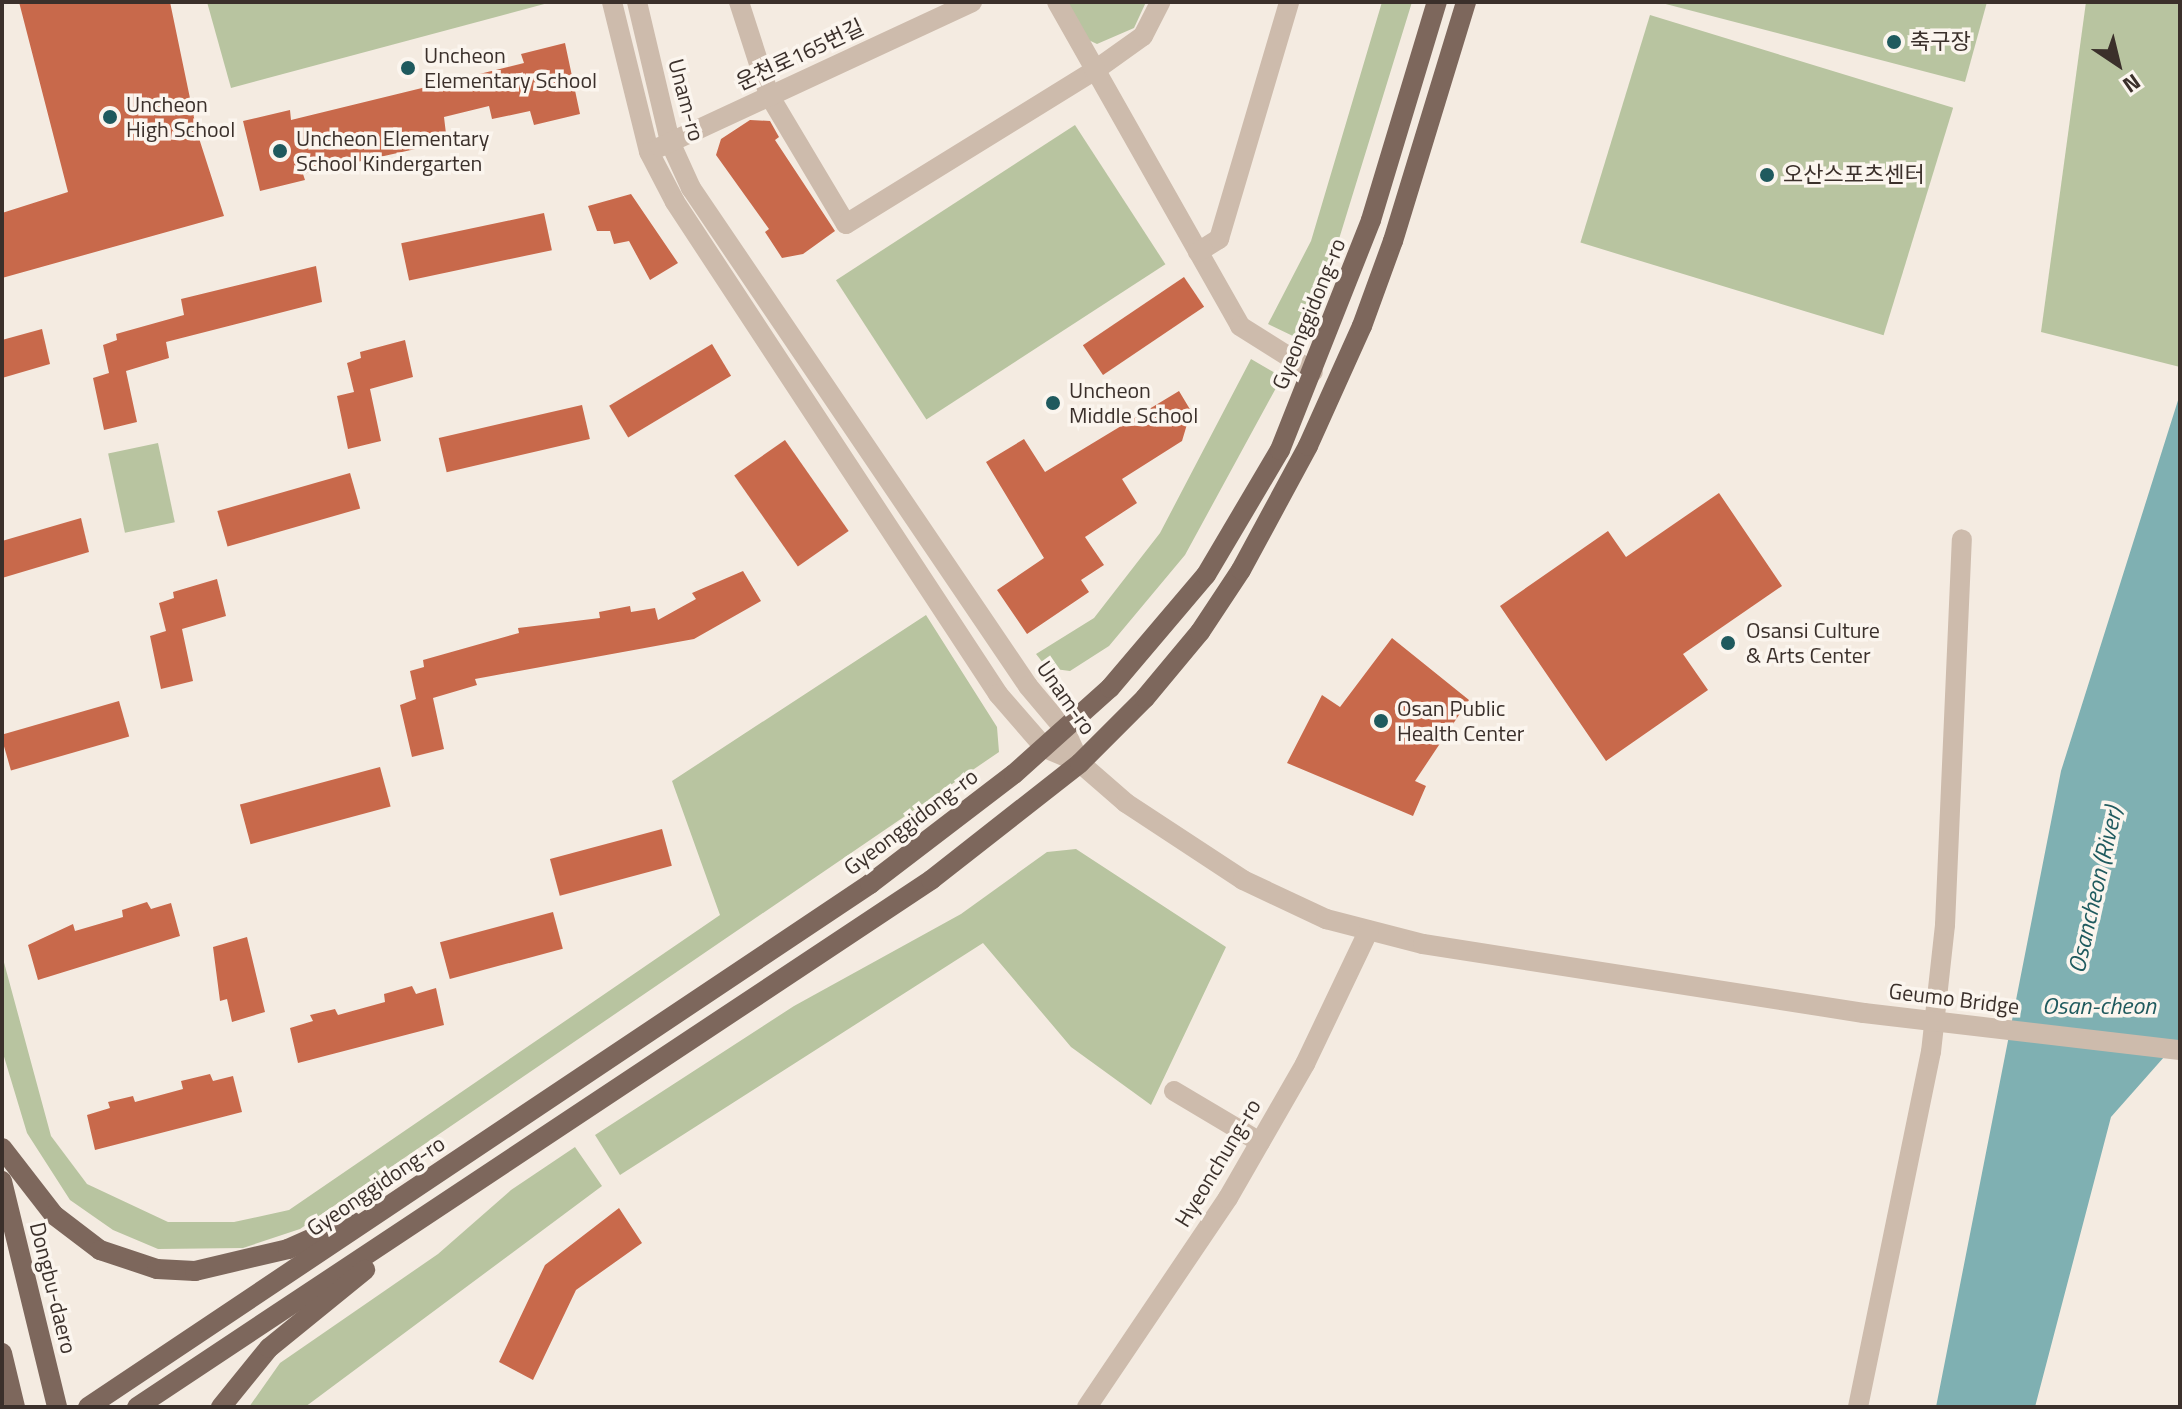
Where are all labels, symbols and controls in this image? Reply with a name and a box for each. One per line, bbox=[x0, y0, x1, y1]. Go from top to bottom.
street label: 운천로165번길 bbox=[732, 14, 868, 96]
north arrow bbox=[2078, 24, 2158, 104]
place label: 축구장 bbox=[1910, 29, 1971, 55]
marker: 축구장 bbox=[1885, 33, 1903, 51]
place label: Uncheon Elementary School bbox=[424, 42, 597, 94]
street label: Unam-ro bbox=[662, 56, 710, 144]
marker: Uncheon Elementary School bbox=[399, 59, 417, 77]
text: N bbox=[2116, 65, 2148, 102]
place label: Uncheon High School bbox=[126, 91, 235, 142]
marker: Uncheon High School bbox=[101, 108, 119, 126]
place label: Uncheon Elementary School Kindergarten bbox=[296, 125, 489, 176]
marker: Uncheon Elementary School Kindergarten bbox=[271, 142, 289, 160]
place label: 오산스포츠센터 bbox=[1783, 162, 1925, 188]
marker: 오산스포츠센터 bbox=[1758, 166, 1776, 184]
street label: Gyeonggidong-ro bbox=[1267, 235, 1351, 393]
place label: Uncheon Middle School bbox=[1069, 377, 1198, 428]
marker: Uncheon Middle School bbox=[1044, 394, 1062, 412]
place label: Osansi Culture & Arts Center bbox=[1746, 617, 1880, 668]
marker: Osansi Culture & Arts Center bbox=[1717, 632, 1739, 654]
street label: Unam-ro bbox=[1031, 656, 1101, 740]
place label: Osan Public Health Center bbox=[1397, 695, 1524, 746]
marker: Osan Public Health Center bbox=[1372, 712, 1390, 730]
street label: Gyeonggidong-ro bbox=[839, 763, 983, 881]
water label: Osancheon (River) bbox=[2062, 804, 2128, 976]
street label: Geumo Bridge bbox=[1887, 978, 2021, 1020]
water label: Osan-cheon bbox=[2042, 992, 2156, 1020]
street label: Hyeonchung-ro bbox=[1169, 1094, 1267, 1232]
street label: Gyeonggidong-ro bbox=[302, 1130, 450, 1242]
street label: Dongbu-daero bbox=[24, 1220, 82, 1356]

